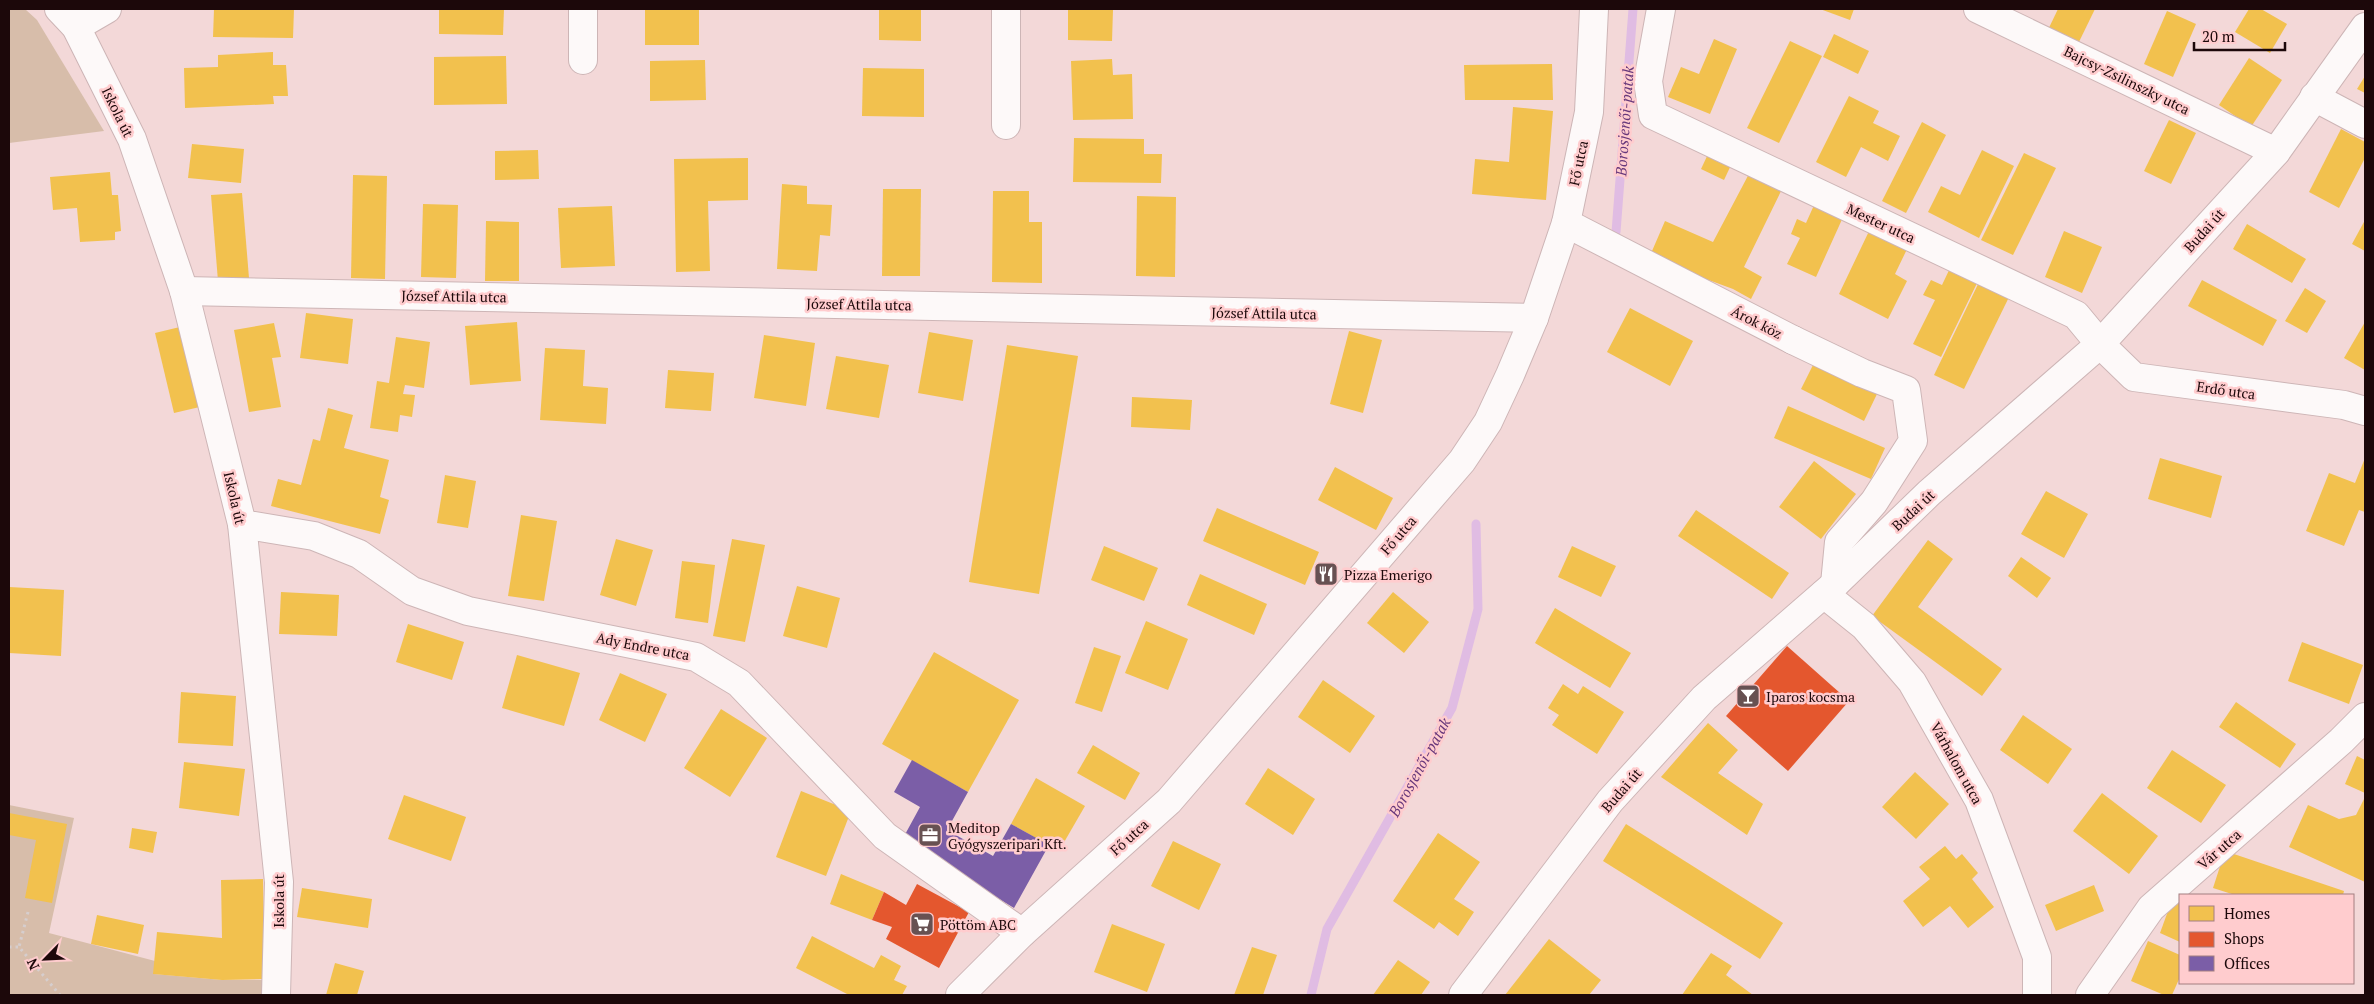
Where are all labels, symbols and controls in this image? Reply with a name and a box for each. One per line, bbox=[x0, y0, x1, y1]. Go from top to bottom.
scale bar bbox=[2194, 20, 2285, 52]
text: 20 m bbox=[2202, 26, 2235, 46]
street label: Bajcsy-Zsilinszky utca bbox=[2061, 41, 2193, 119]
water label: Borosjenői-patak bbox=[1610, 65, 1638, 178]
street label: Iskola út bbox=[98, 84, 139, 141]
street label: Fő utca bbox=[1564, 139, 1592, 187]
street label: Mester utca bbox=[1844, 199, 1918, 247]
street label: Budai út bbox=[2179, 204, 2229, 256]
street label: József Attila utca bbox=[401, 286, 507, 306]
street label: József Attila utca bbox=[806, 294, 912, 314]
street label: Árok köz bbox=[1728, 301, 1786, 343]
street label: József Attila utca bbox=[1211, 303, 1317, 323]
street label: Erdő utca bbox=[2195, 376, 2257, 404]
street label: Iskola út bbox=[220, 470, 250, 527]
street label: Budai út bbox=[1887, 485, 1939, 535]
street label: Fő utca bbox=[1376, 512, 1420, 558]
restaurant icon: Pizza Emerigo bbox=[1313, 561, 1339, 587]
place label: Pizza Emerigo bbox=[1344, 565, 1433, 584]
street label: Ady Endre utca bbox=[595, 628, 691, 664]
bar icon: Iparos kocsma bbox=[1735, 683, 1761, 709]
place label: Iparos kocsma bbox=[1766, 687, 1855, 706]
water label: Borosjenői-patak bbox=[1383, 713, 1455, 821]
street label: Várhalom utca bbox=[1927, 719, 1987, 807]
street label: Budai út bbox=[1597, 763, 1646, 816]
street label: Fő utca bbox=[1106, 815, 1152, 859]
place label: Meditop Gyógyszeripari Kft. bbox=[948, 818, 1067, 853]
office icon: Meditop Gyógyszeripari Kft. bbox=[917, 822, 943, 848]
street label: Vár utca bbox=[2193, 825, 2245, 873]
street label: Iskola út bbox=[269, 873, 288, 928]
legend bbox=[2179, 894, 2354, 984]
text: Homes bbox=[2224, 903, 2270, 923]
supermarket icon: Pöttöm ABC bbox=[909, 911, 935, 937]
place label: Pöttöm ABC bbox=[940, 915, 1016, 934]
text: Shops bbox=[2224, 928, 2264, 948]
north arrow bbox=[20, 934, 70, 984]
text: Offices bbox=[2224, 953, 2270, 973]
text: N bbox=[22, 955, 44, 973]

